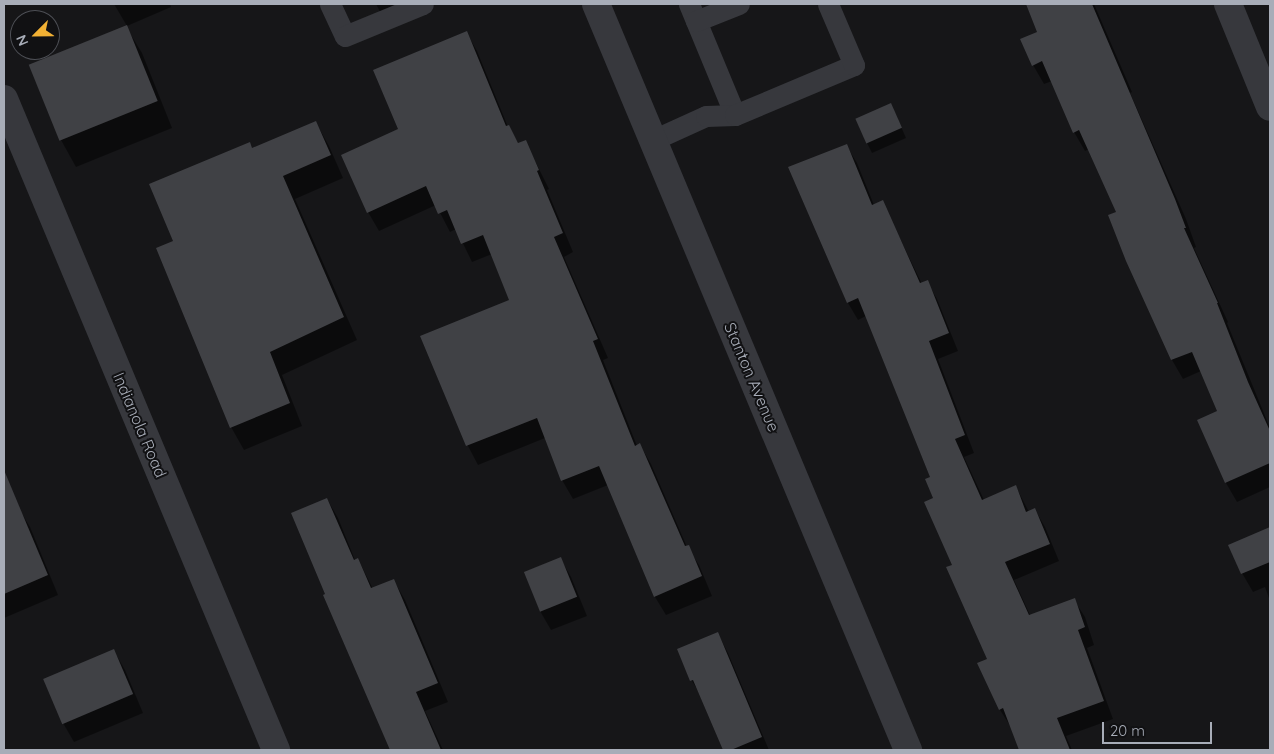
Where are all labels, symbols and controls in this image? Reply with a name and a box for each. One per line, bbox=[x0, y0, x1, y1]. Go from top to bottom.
north arrow bbox=[10, 10, 60, 60]
text: N bbox=[12, 32, 32, 49]
street label: Stanton Avenue bbox=[720, 320, 784, 434]
street label: Indianola Road bbox=[109, 370, 171, 480]
scale bar bbox=[1104, 712, 1214, 744]
text: 20 m bbox=[1110, 721, 1145, 740]

